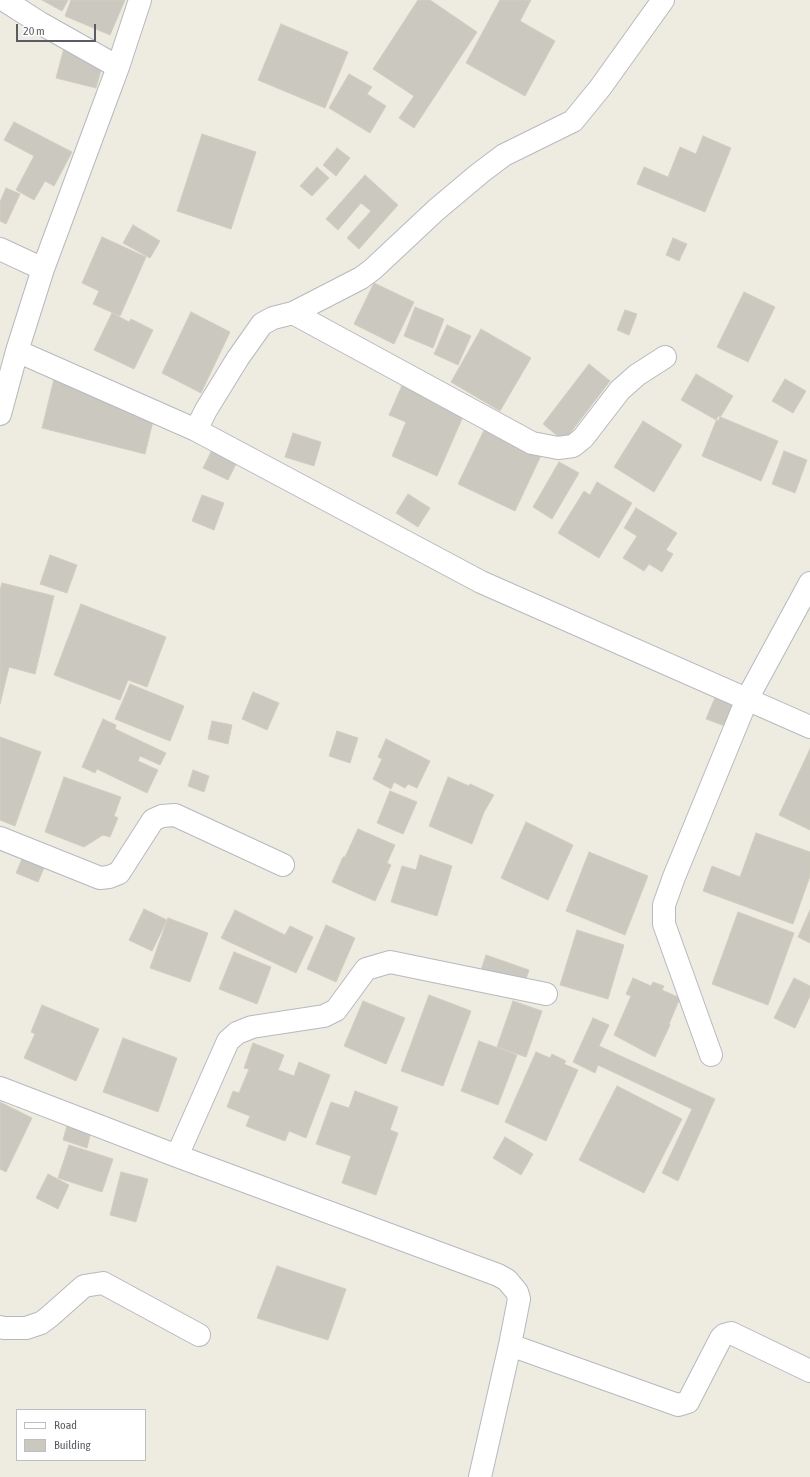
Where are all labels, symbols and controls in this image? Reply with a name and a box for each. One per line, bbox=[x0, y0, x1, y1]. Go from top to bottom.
scale bar bbox=[18, 16, 98, 42]
text: 20 m bbox=[23, 24, 45, 38]
legend bbox=[16, 1409, 146, 1461]
text: Road bbox=[54, 1418, 77, 1432]
text: Building bbox=[54, 1438, 91, 1452]

